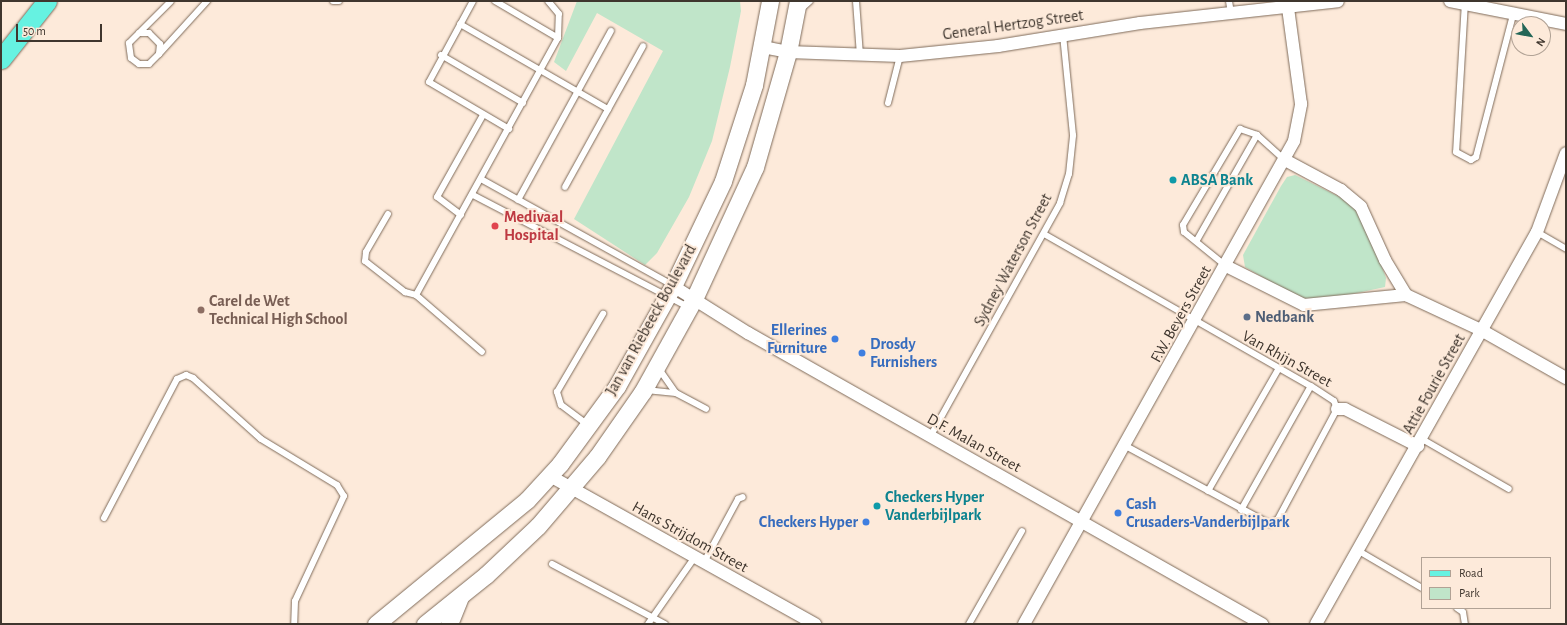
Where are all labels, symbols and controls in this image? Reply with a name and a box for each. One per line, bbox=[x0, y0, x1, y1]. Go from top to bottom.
street label: General Hertzog Street bbox=[941, 6, 1085, 44]
scale bar bbox=[18, 16, 104, 42]
north arrow bbox=[1511, 16, 1551, 56]
text: 50 m bbox=[23, 25, 46, 37]
text: N bbox=[1534, 36, 1547, 48]
place label: ABSA Bank bbox=[1181, 170, 1253, 190]
marker: ABSA Bank bbox=[1168, 175, 1178, 185]
street label: Sydney Waterson Street bbox=[970, 190, 1056, 330]
place label: Medivaal Hospital bbox=[504, 207, 563, 245]
marker: Medivaal Hospital bbox=[489, 220, 501, 232]
street label: Jan van Riebeeck Boulevard bbox=[601, 241, 701, 399]
street label: F.W. Beyers Street bbox=[1146, 262, 1216, 366]
place label: Carel de Wet Technical High School bbox=[209, 291, 348, 329]
marker: Carel de Wet Technical High School bbox=[196, 305, 206, 315]
place label: Nedbank bbox=[1255, 307, 1314, 327]
marker: Nedbank bbox=[1242, 312, 1252, 322]
place label: Ellerines Furniture bbox=[767, 320, 827, 358]
street label: Van Rhijn Street bbox=[1239, 326, 1335, 392]
street label: Attie Fourie Street bbox=[1398, 330, 1470, 438]
marker: Ellerines Furniture bbox=[830, 334, 840, 344]
place label: Drosdy Furnishers bbox=[870, 334, 937, 372]
marker: Drosdy Furnishers bbox=[857, 348, 867, 358]
street label: D.F. Malan Street bbox=[924, 409, 1024, 477]
place label: Checkers Hyper Vanderbijlpark bbox=[885, 487, 984, 525]
place label: Cash Crusaders-Vanderbijlpark bbox=[1126, 494, 1290, 532]
street label: Hans Strijdom Street bbox=[629, 497, 751, 577]
marker: Checkers Hyper Vanderbijlpark bbox=[872, 501, 882, 511]
marker: Cash Crusaders-Vanderbijlpark bbox=[1113, 508, 1123, 518]
place label: Checkers Hyper bbox=[759, 512, 858, 532]
marker: Checkers Hyper bbox=[861, 517, 871, 527]
legend bbox=[1421, 557, 1551, 609]
text: Road bbox=[1459, 567, 1483, 579]
text: Park bbox=[1459, 587, 1480, 599]

